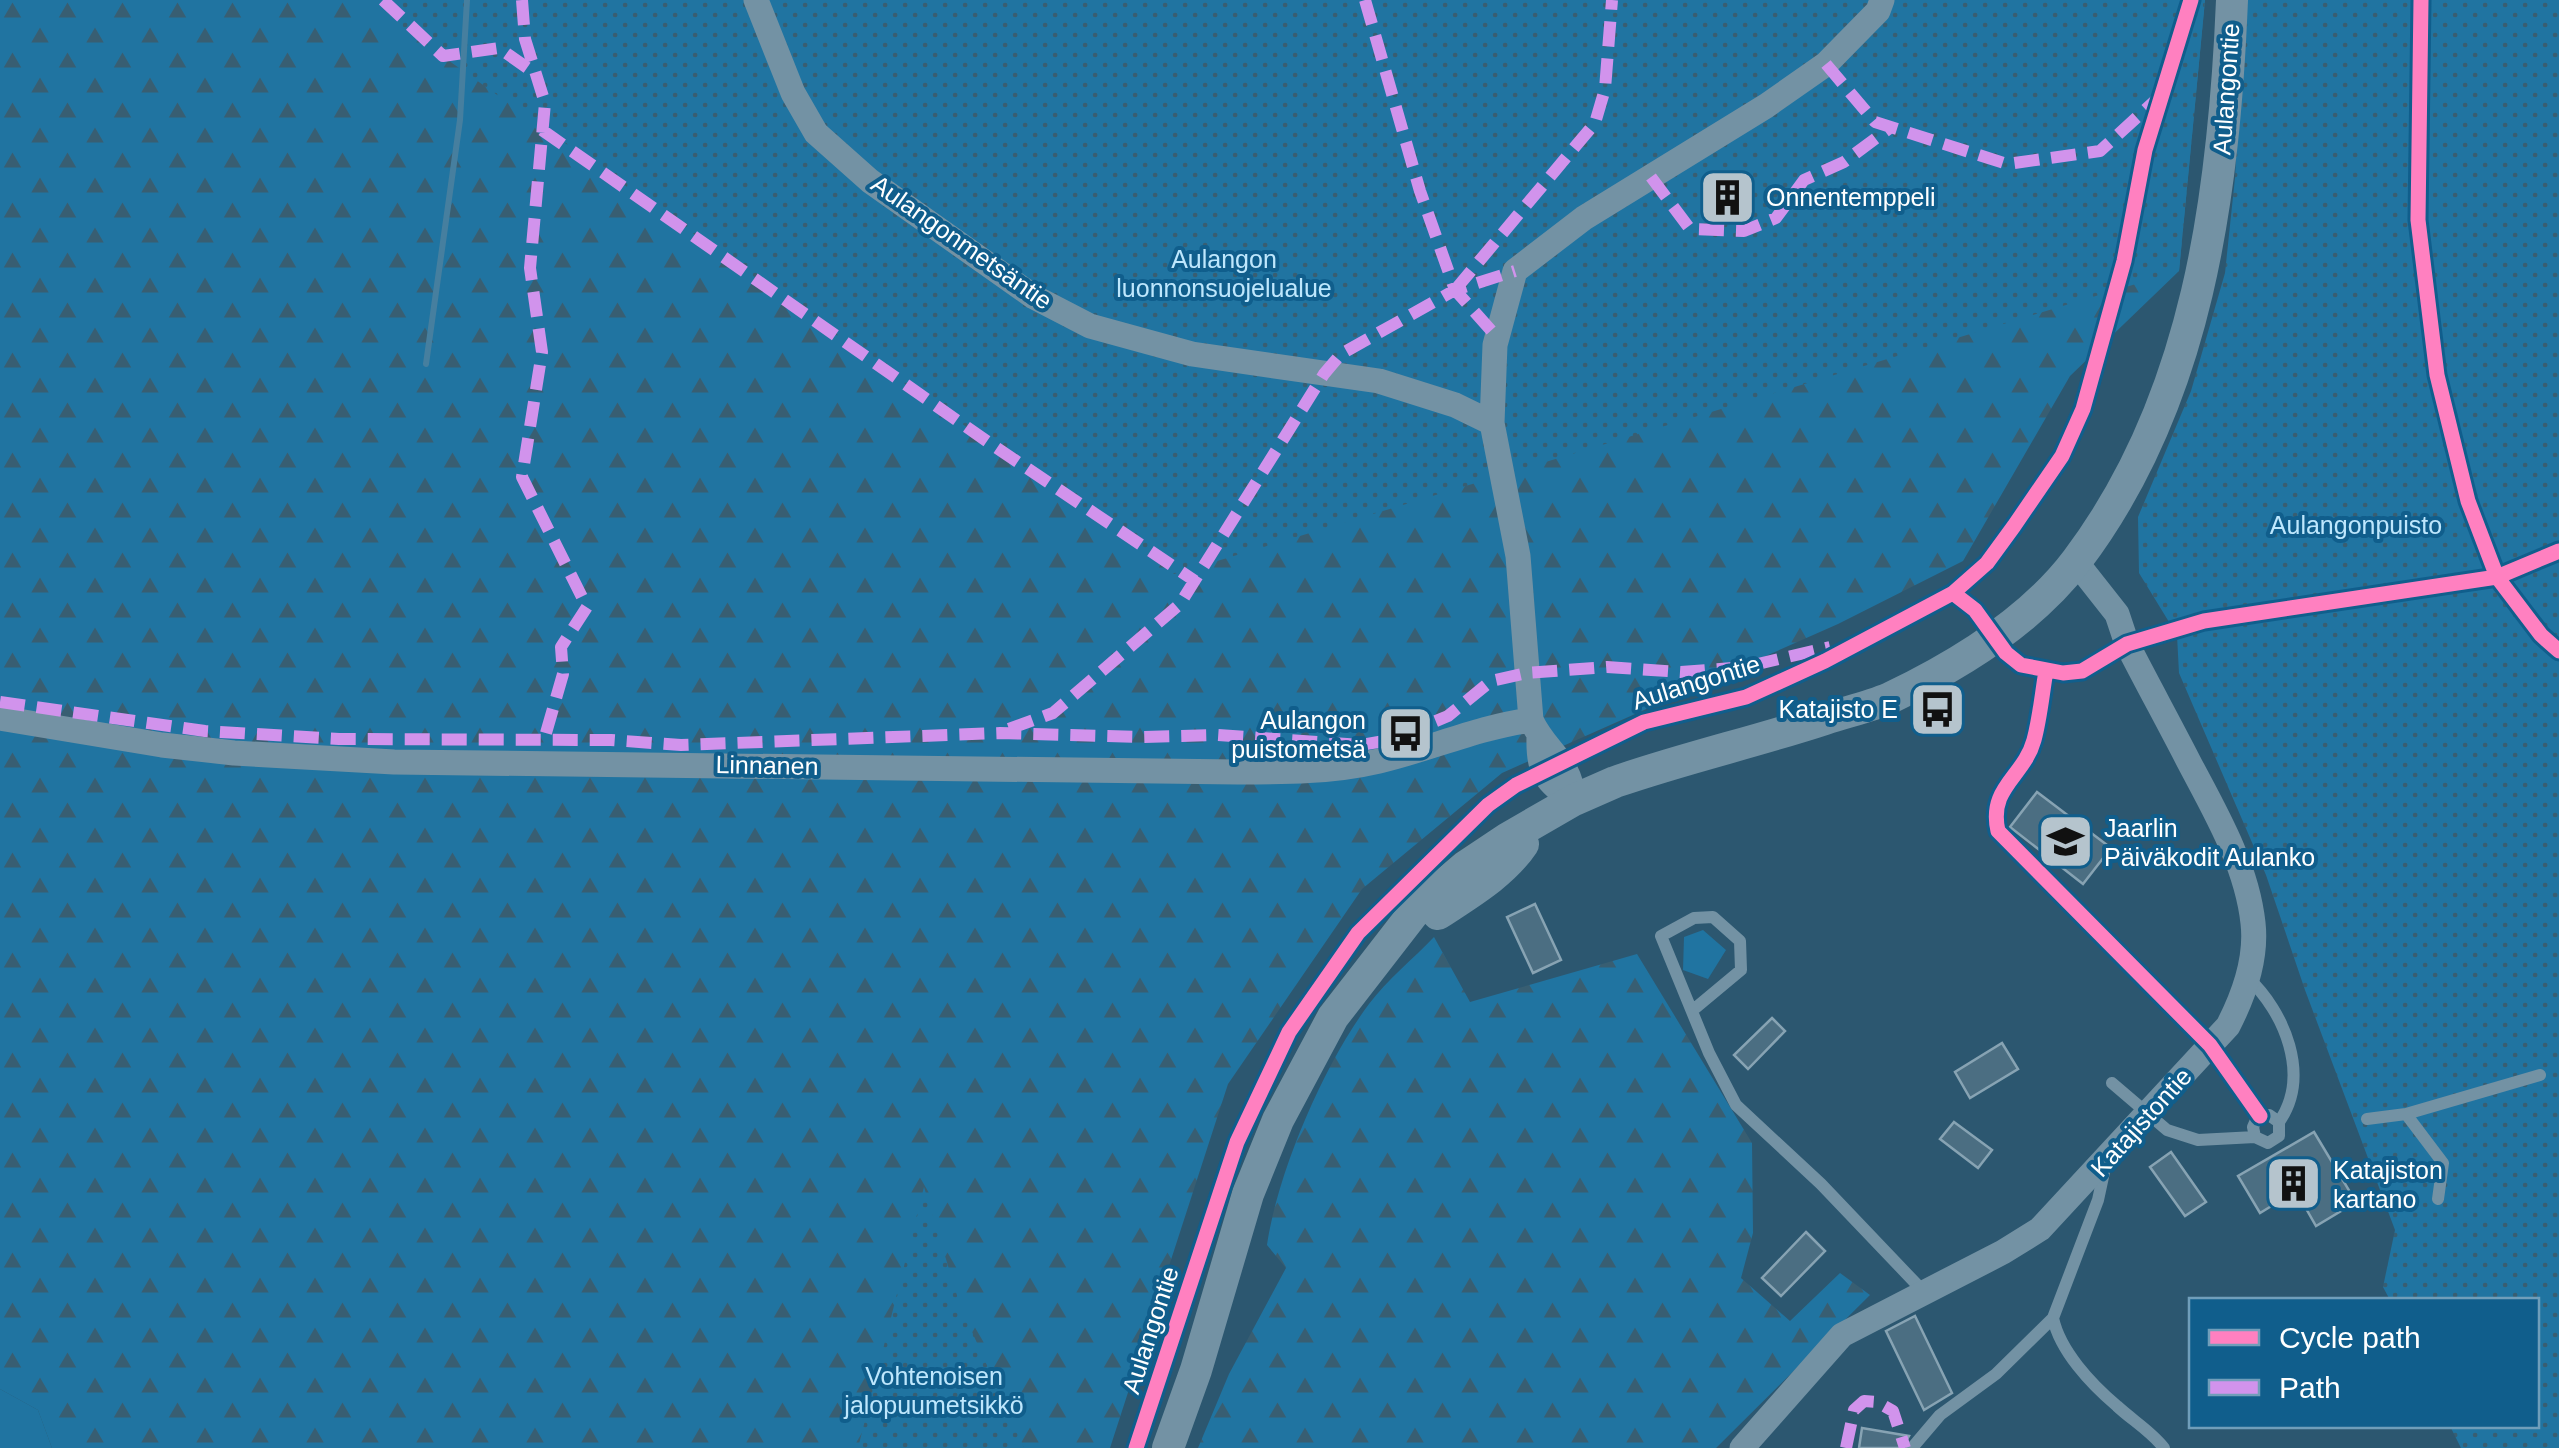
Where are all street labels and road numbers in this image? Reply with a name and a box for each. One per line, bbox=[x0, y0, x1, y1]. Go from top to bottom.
street label: Aulangontie bbox=[2207, 22, 2245, 156]
street label: Aulangonmetsäntie bbox=[866, 169, 1058, 315]
street label: Aulangontie bbox=[1629, 649, 1763, 715]
street label: Linnanen bbox=[715, 750, 819, 780]
street label: Katajistontie bbox=[2085, 1062, 2197, 1182]
street label: Aulangontie bbox=[1116, 1263, 1184, 1397]

